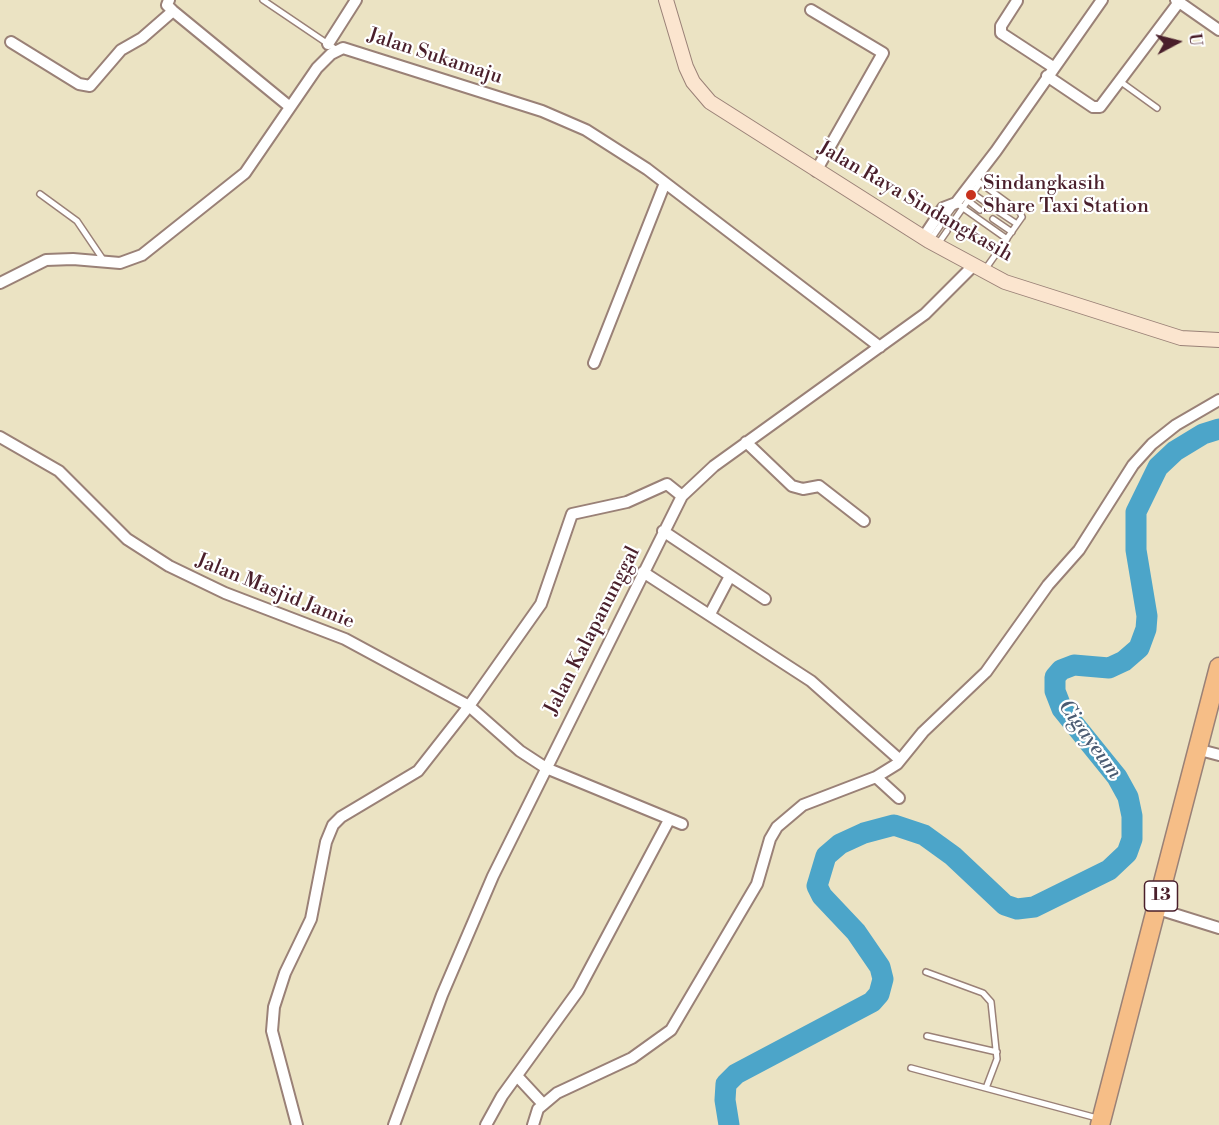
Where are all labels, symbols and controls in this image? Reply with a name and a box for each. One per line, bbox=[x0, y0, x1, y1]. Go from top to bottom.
north arrow bbox=[1147, 12, 1207, 72]
street label: Jalan Sukamaju bbox=[365, 24, 505, 90]
text: U bbox=[1184, 32, 1206, 47]
street label: Jalan Raya Sindangkasih bbox=[813, 136, 1017, 268]
place label: Sindangkasih Share Taxi Station bbox=[983, 172, 1149, 219]
marker: Sindangkasih Share Taxi Station bbox=[964, 188, 978, 202]
street label: Jalan Kalapanunggal bbox=[540, 543, 646, 719]
street label: Jalan Masjid Jamie bbox=[192, 549, 358, 635]
water label: Cigayeum bbox=[1052, 695, 1126, 785]
road number: 13 bbox=[1144, 881, 1178, 911]

